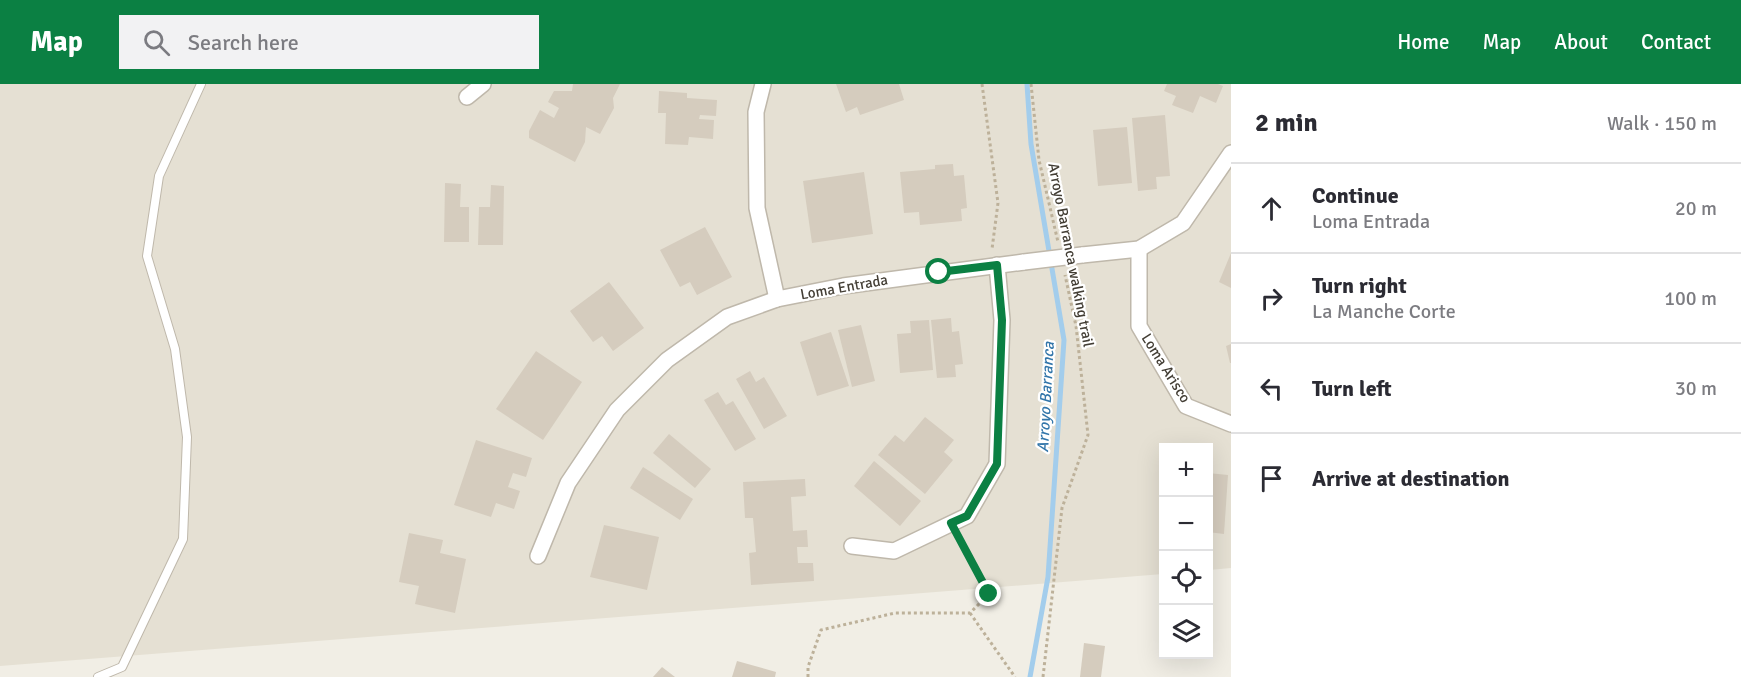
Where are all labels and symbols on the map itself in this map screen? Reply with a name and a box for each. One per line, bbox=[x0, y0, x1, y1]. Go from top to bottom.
street label: Arroyo Barranca walking trail bbox=[1044, 161, 1098, 349]
route start bbox=[925, 258, 951, 284]
street label: Loma Entrada bbox=[799, 270, 889, 304]
street label: Loma Arisco bbox=[1138, 330, 1195, 406]
water label: Arroyo Barranca bbox=[1033, 340, 1059, 453]
route end bbox=[975, 580, 1001, 606]

